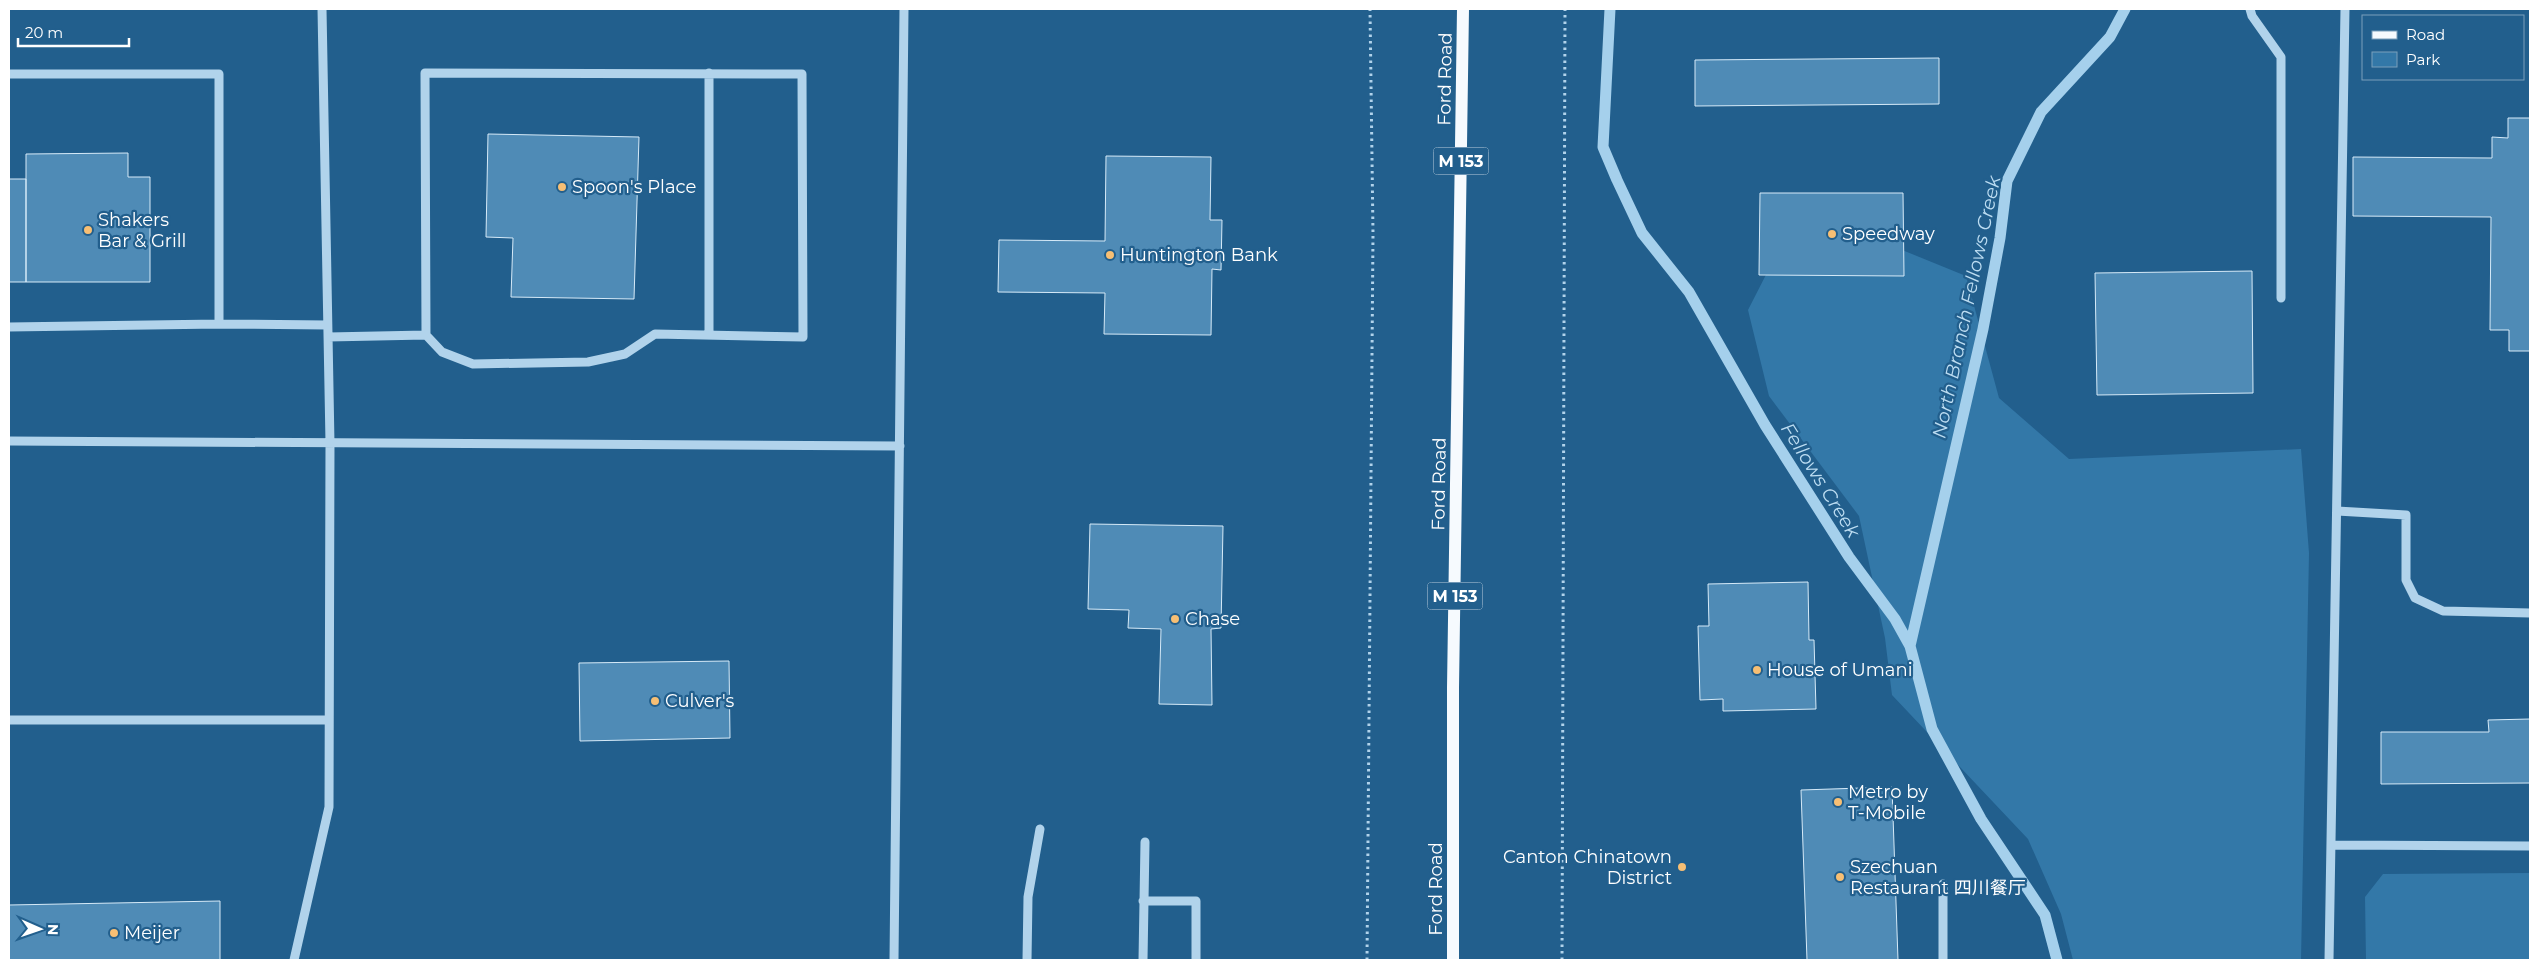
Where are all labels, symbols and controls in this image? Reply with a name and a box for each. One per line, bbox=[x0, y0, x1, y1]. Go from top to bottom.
scale bar bbox=[18, 15, 129, 47]
legend bbox=[2362, 15, 2524, 80]
text: 20 m bbox=[25, 23, 63, 42]
text: Road bbox=[2406, 25, 2445, 44]
street label: Ford Road bbox=[1433, 32, 1457, 126]
text: Park bbox=[2406, 50, 2440, 69]
road number: M 153 bbox=[1434, 148, 1488, 175]
water label: North Branch Fellows Creek bbox=[1927, 173, 2006, 440]
place label: Spoon's Place bbox=[572, 176, 697, 198]
marker: Spoon's Place bbox=[556, 181, 568, 193]
place label: Shakers Bar & Grill bbox=[98, 209, 186, 252]
place label: Speedway bbox=[1842, 223, 1935, 245]
marker: Shakers Bar & Grill bbox=[82, 224, 94, 236]
marker: Speedway bbox=[1826, 228, 1838, 240]
place label: Huntington Bank bbox=[1120, 244, 1278, 266]
marker: Huntington Bank bbox=[1104, 249, 1116, 261]
water label: Fellows Creek bbox=[1776, 419, 1865, 543]
street label: Ford Road bbox=[1427, 437, 1451, 531]
road number: M 153 bbox=[1428, 582, 1482, 610]
place label: Chase bbox=[1185, 608, 1240, 630]
marker: Chase bbox=[1169, 613, 1181, 625]
place label: House of Umani bbox=[1767, 659, 1912, 681]
marker: House of Umani bbox=[1751, 664, 1763, 676]
place label: Culver's bbox=[665, 690, 735, 712]
marker: Culver's bbox=[649, 695, 661, 707]
place label: Metro by T-Mobile bbox=[1848, 781, 1928, 824]
marker: Metro by T-Mobile bbox=[1832, 796, 1844, 808]
street label: Ford Road bbox=[1425, 842, 1447, 936]
place label: Canton Chinatown District bbox=[1503, 846, 1672, 889]
place label: Szechuan Restaurant 四川餐厅 bbox=[1850, 856, 2026, 899]
marker: Canton Chinatown District bbox=[1676, 861, 1688, 873]
marker: Szechuan Restaurant 四川餐厅 bbox=[1834, 871, 1846, 883]
north arrow bbox=[15, 904, 65, 954]
place label: Meijer bbox=[124, 922, 180, 944]
text: N bbox=[44, 923, 62, 935]
marker: Meijer bbox=[108, 927, 120, 939]

